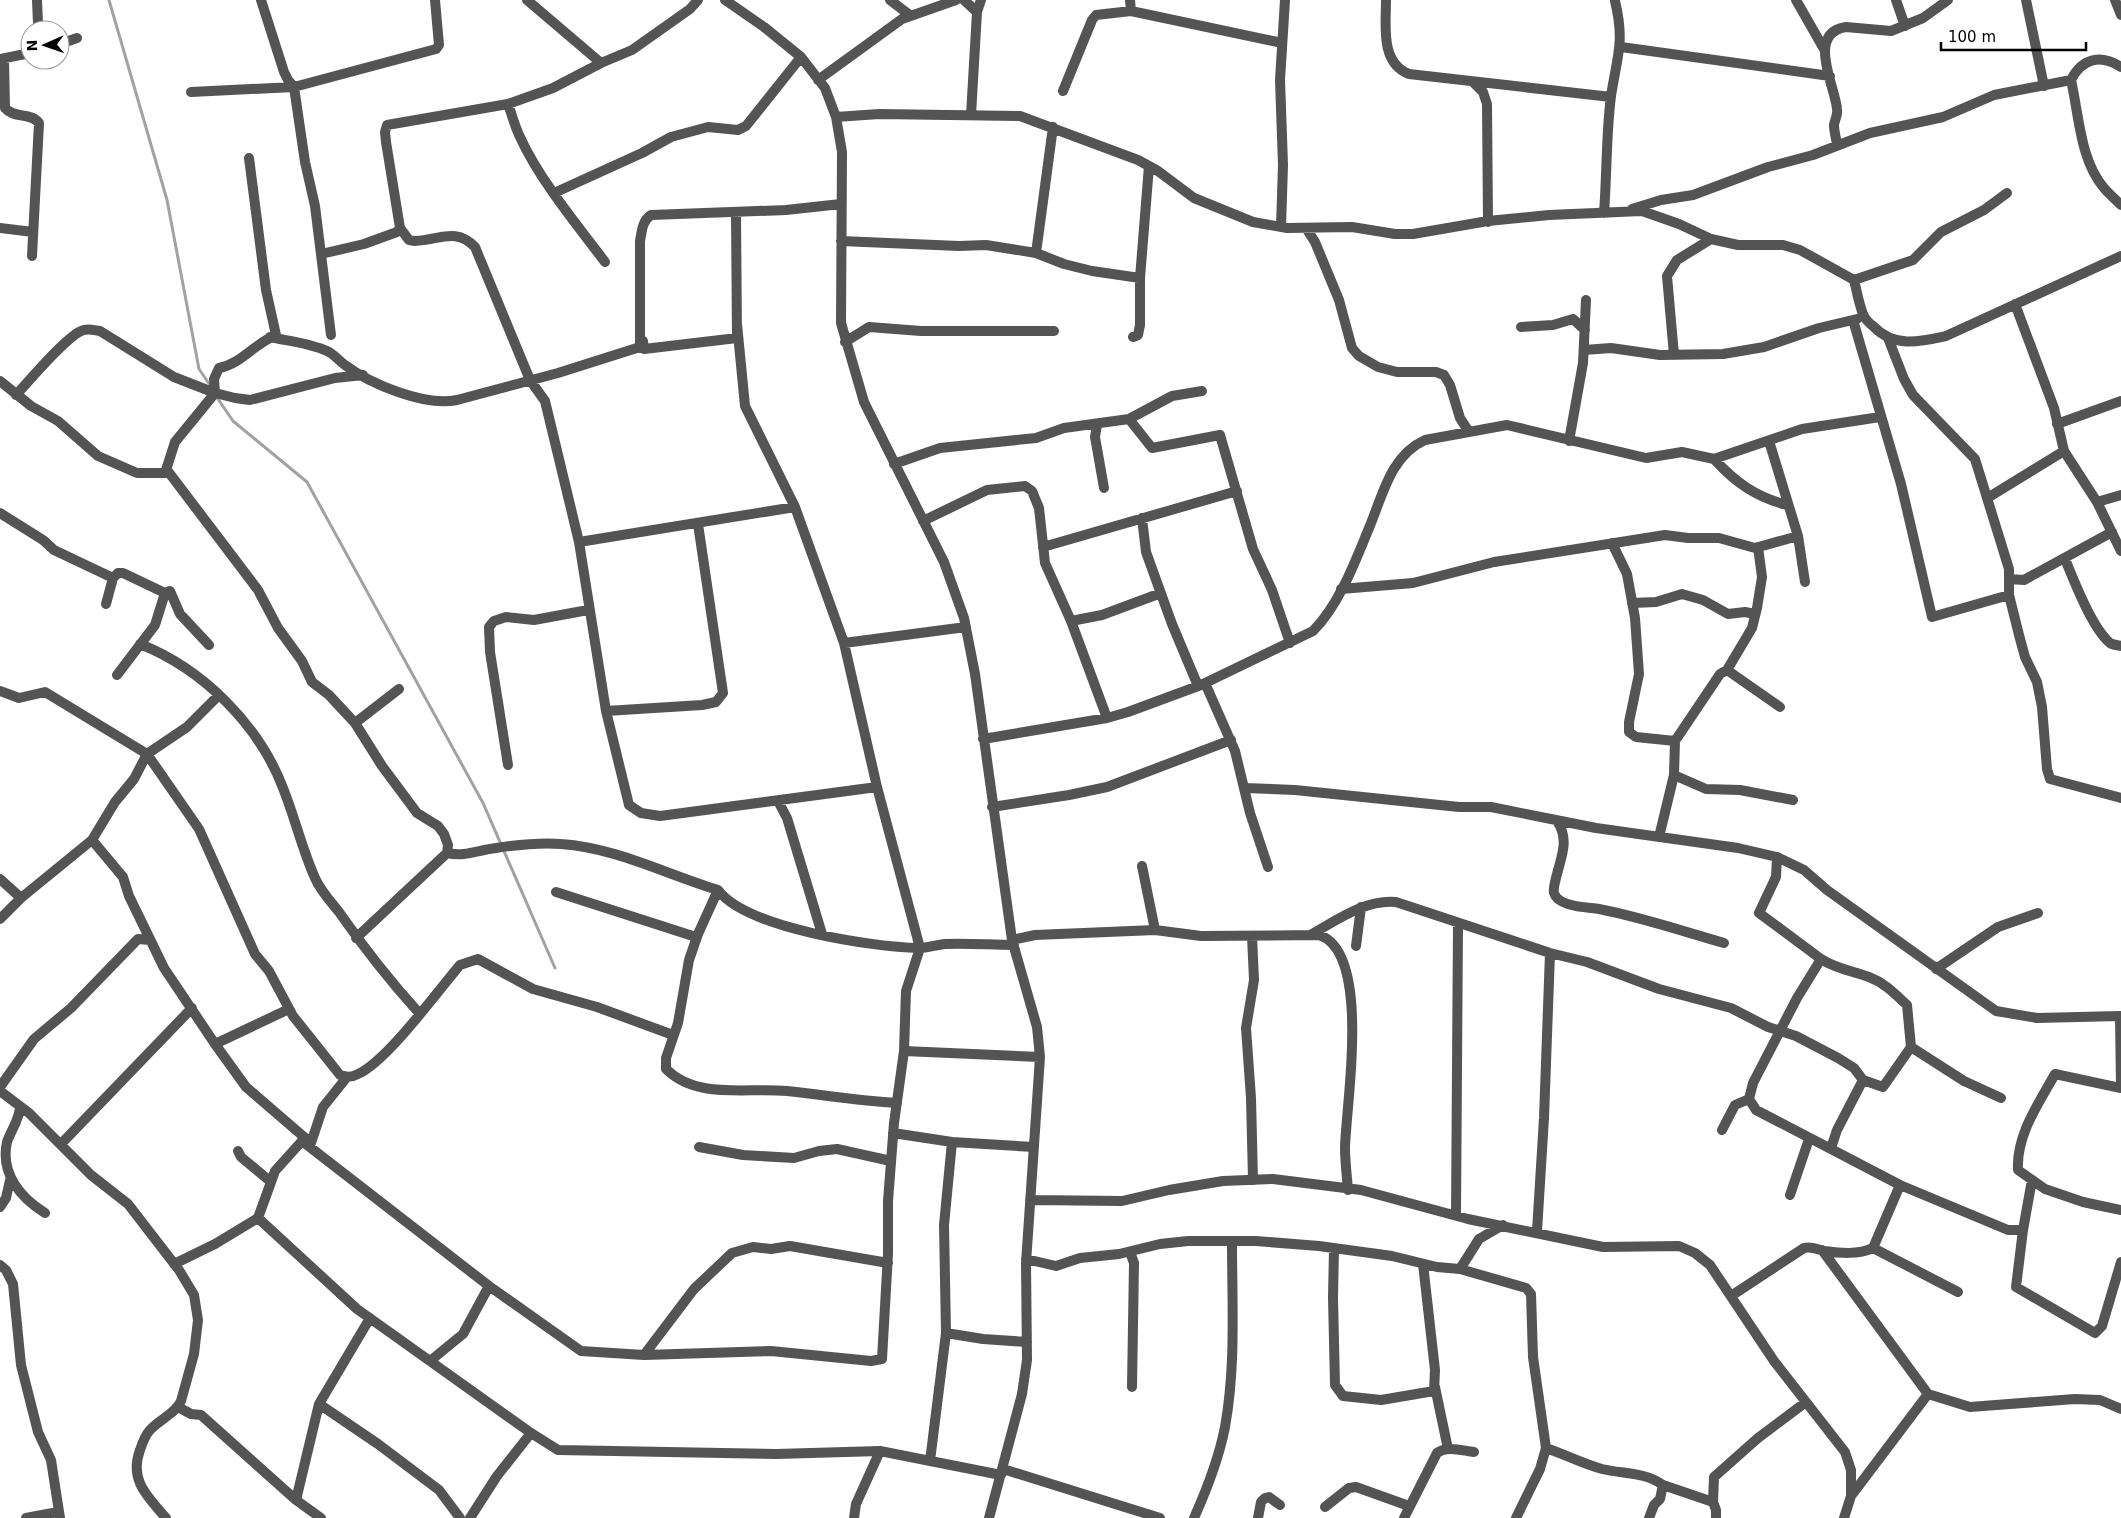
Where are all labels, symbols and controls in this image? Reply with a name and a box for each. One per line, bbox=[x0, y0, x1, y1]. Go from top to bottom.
north arrow bbox=[20, 20, 70, 70]
scale bar bbox=[1941, 20, 2086, 52]
text: 100 m bbox=[1948, 28, 1996, 46]
text: N bbox=[24, 39, 40, 52]

